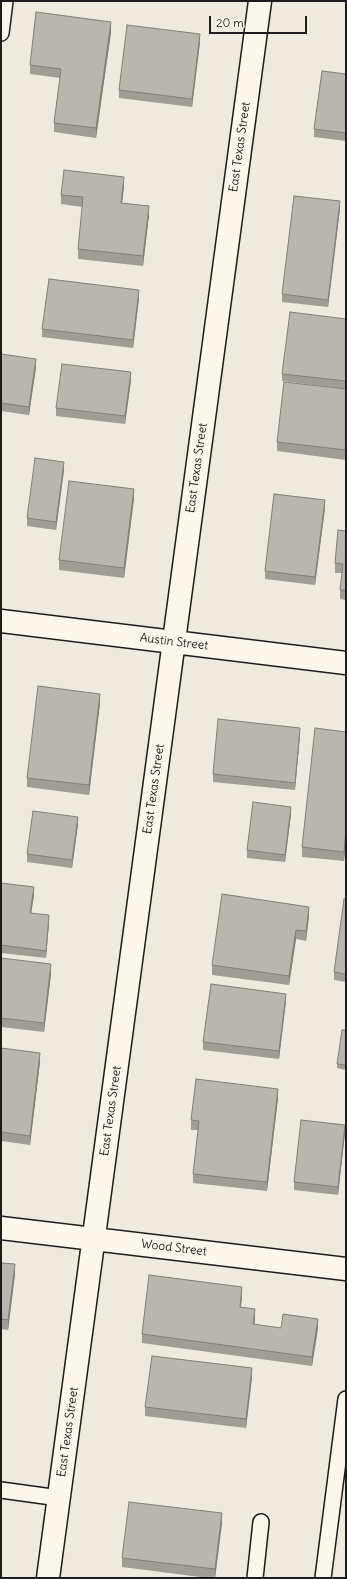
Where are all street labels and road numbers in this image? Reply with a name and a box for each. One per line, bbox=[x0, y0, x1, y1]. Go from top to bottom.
street label: East Texas Street bbox=[227, 101, 253, 193]
street label: East Texas Street bbox=[184, 422, 210, 514]
street label: Austin Street bbox=[139, 631, 209, 653]
street label: East Texas Street bbox=[141, 743, 167, 835]
street label: East Texas Street bbox=[98, 1065, 124, 1157]
street label: Wood Street bbox=[140, 1237, 208, 1259]
street label: East Texas Street bbox=[55, 1386, 81, 1478]

